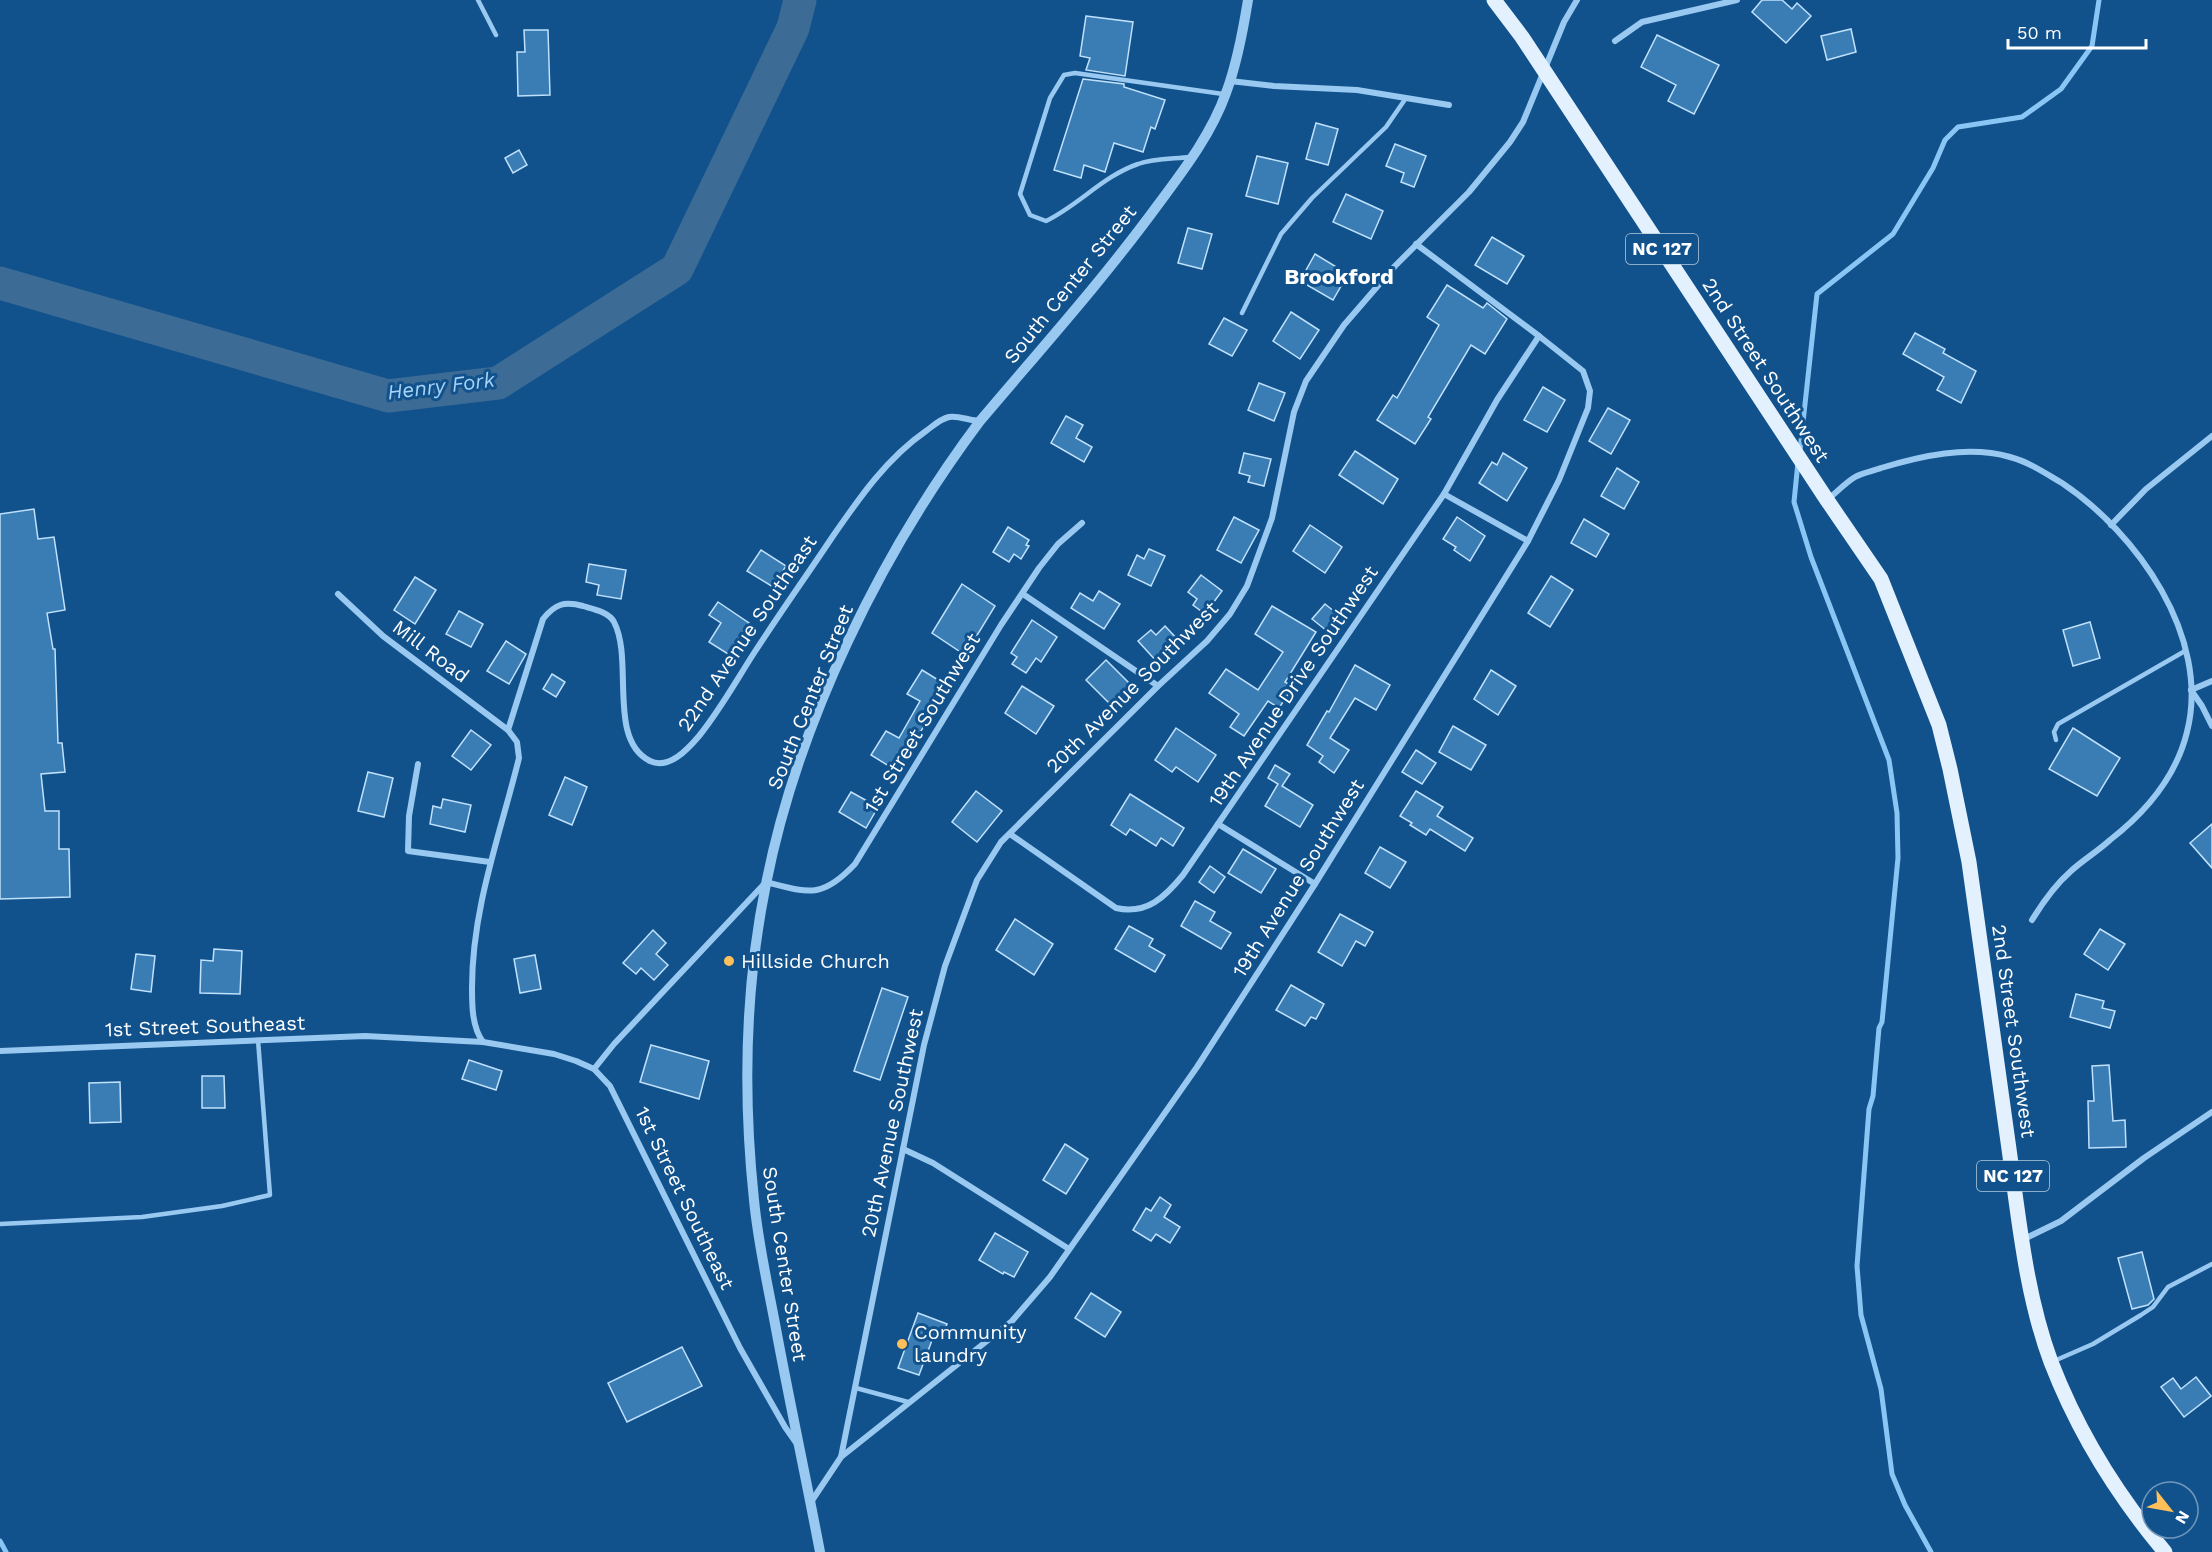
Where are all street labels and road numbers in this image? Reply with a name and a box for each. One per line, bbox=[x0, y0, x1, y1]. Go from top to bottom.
street label: South Center Street bbox=[999, 199, 1142, 368]
road number: NC 127 bbox=[1626, 234, 1698, 264]
street label: 2nd Street Southwest bbox=[1697, 273, 1835, 467]
street label: 22nd Avenue Southeast bbox=[672, 530, 822, 736]
street label: 19th Avenue Drive Southwest bbox=[1203, 560, 1383, 811]
street label: 20th Avenue Southwest bbox=[1041, 596, 1223, 778]
street label: South Center Street bbox=[762, 601, 858, 793]
street label: Mill Road bbox=[388, 614, 474, 688]
street label: 1st Street Southwest bbox=[859, 628, 985, 817]
street label: 19th Avenue Southwest bbox=[1227, 774, 1369, 982]
street label: 2nd Street Southwest bbox=[1987, 923, 2041, 1140]
street label: 20th Avenue Southwest bbox=[856, 1006, 928, 1239]
street label: 1st Street Southeast bbox=[105, 1010, 306, 1041]
street label: 1st Street Southeast bbox=[630, 1103, 740, 1294]
road number: NC 127 bbox=[1977, 1161, 2049, 1191]
street label: South Center Street bbox=[758, 1165, 812, 1364]

